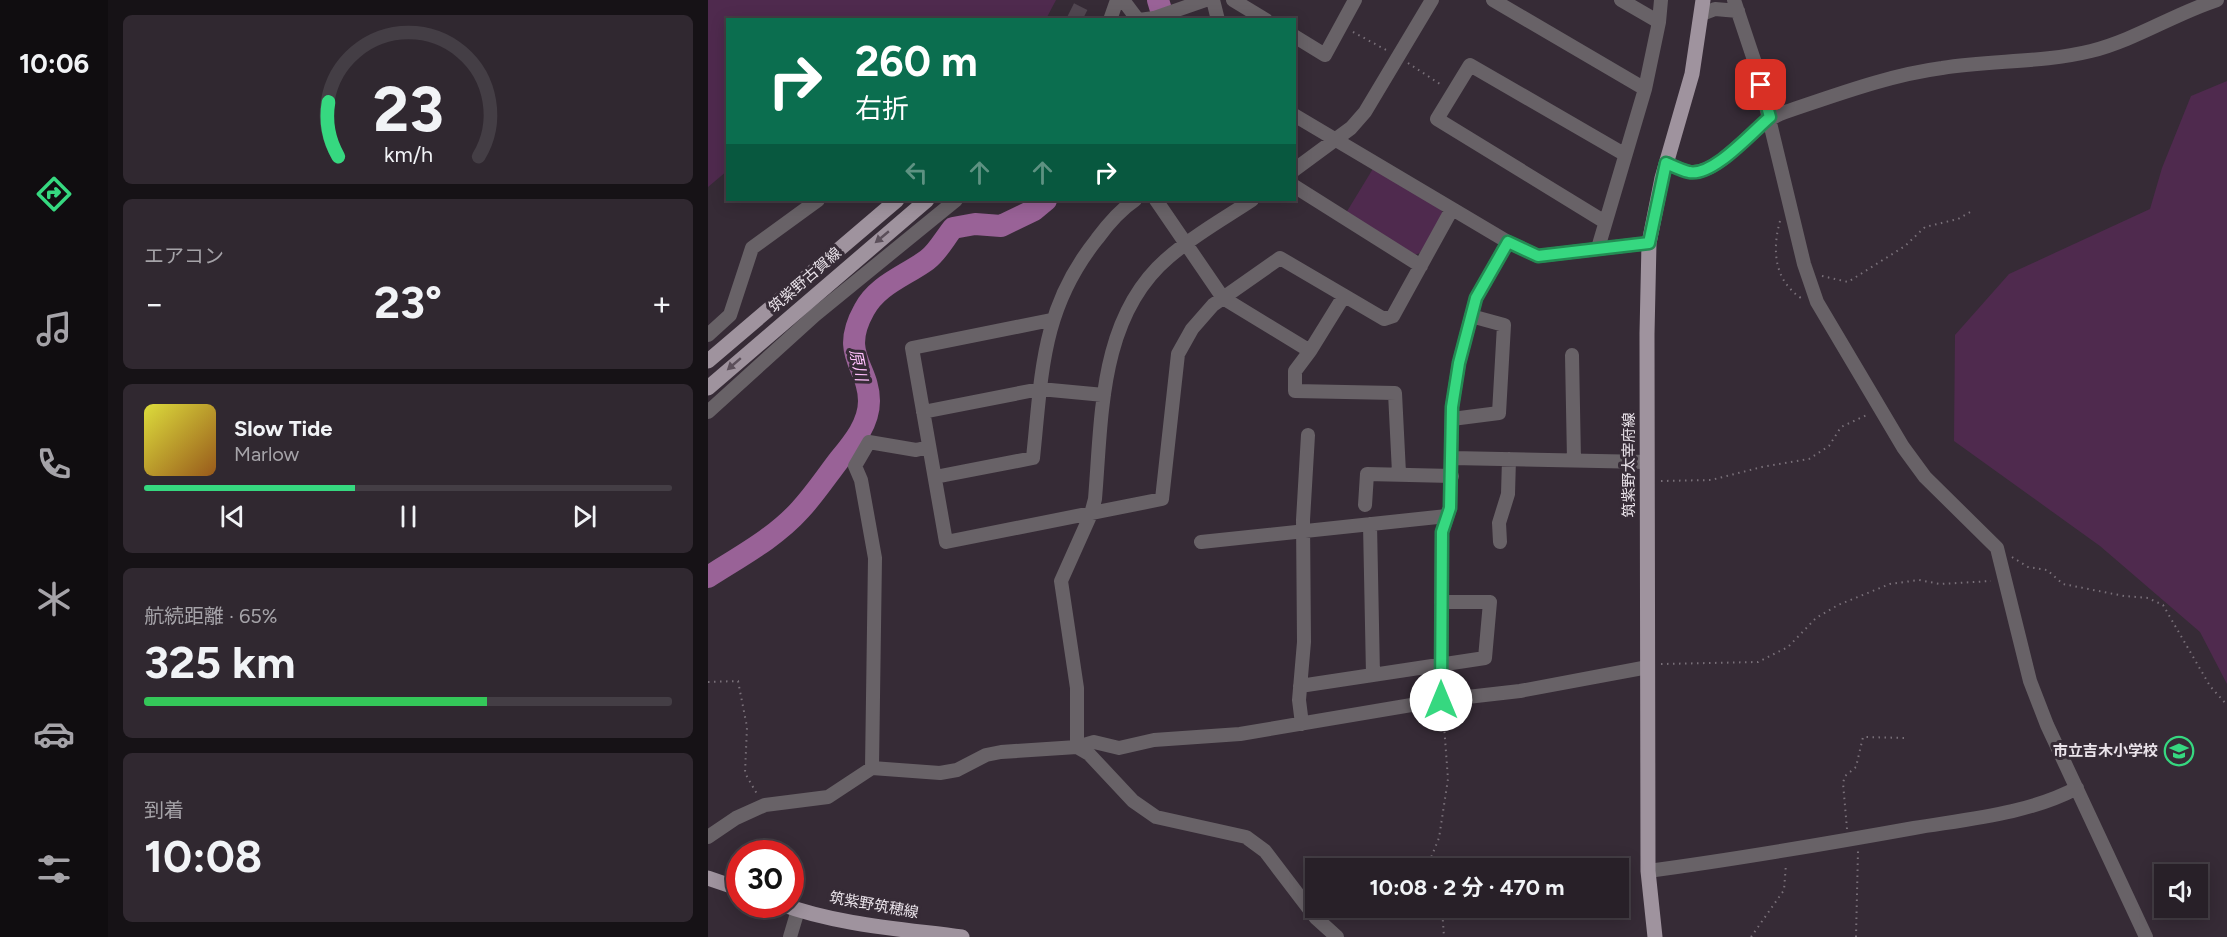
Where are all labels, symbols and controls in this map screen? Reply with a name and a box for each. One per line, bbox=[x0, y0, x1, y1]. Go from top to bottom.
text: 260 m bbox=[855, 36, 978, 87]
icon: right bbox=[756, 42, 834, 120]
text: 10:06 bbox=[19, 47, 89, 80]
pin bbox=[1735, 59, 1786, 110]
icon: arrive bbox=[1744, 68, 1777, 101]
text: 23 bbox=[373, 72, 443, 147]
text: 右折 bbox=[855, 92, 909, 125]
text: km/h bbox=[384, 142, 432, 167]
icon: left bbox=[900, 156, 933, 189]
icon: ahead bbox=[963, 156, 996, 189]
icon: ahead bbox=[1026, 156, 1059, 189]
icon: right bbox=[1089, 156, 1122, 189]
icon: directions bbox=[33, 173, 75, 215]
one-way arrow bbox=[874, 231, 890, 244]
text: エアコン bbox=[144, 244, 224, 268]
street label: 筑紫野古賀線 bbox=[765, 244, 845, 316]
text: 23° bbox=[374, 275, 442, 329]
text: − bbox=[144, 284, 165, 323]
text: + bbox=[651, 284, 672, 323]
icon: music bbox=[33, 308, 75, 350]
water label: 原川 bbox=[846, 347, 872, 385]
one-way arrow bbox=[726, 358, 742, 371]
street label: 筑紫野太宰府線 bbox=[1620, 412, 1638, 518]
text: Slow Tide bbox=[234, 415, 333, 442]
text: Marlow bbox=[234, 442, 299, 466]
icon: phone bbox=[33, 443, 75, 485]
icon: previous bbox=[216, 500, 249, 533]
icon: pause bbox=[392, 500, 425, 533]
icon: next bbox=[568, 500, 601, 533]
icon: climate bbox=[33, 578, 75, 620]
text: 航続距離 · 65% bbox=[144, 604, 278, 628]
text: 325 km bbox=[144, 635, 295, 689]
position arrow bbox=[1409, 668, 1473, 732]
icon: car bbox=[33, 713, 75, 755]
school or university icon: 市立吉木小学校 bbox=[2163, 735, 2195, 767]
place label: 市立吉木小学校 bbox=[2053, 742, 2158, 760]
text: 到着 bbox=[144, 798, 184, 822]
text: 10:08 bbox=[144, 829, 262, 883]
speed limit sign: 30 bbox=[726, 840, 804, 918]
icon: filters bbox=[33, 848, 75, 890]
map controls bbox=[2154, 864, 2208, 918]
button: sound bbox=[2154, 864, 2208, 918]
text: 10:08 · 2 分 · 470 m bbox=[1369, 874, 1565, 901]
street label: 筑紫野筑穂線 bbox=[828, 888, 920, 922]

